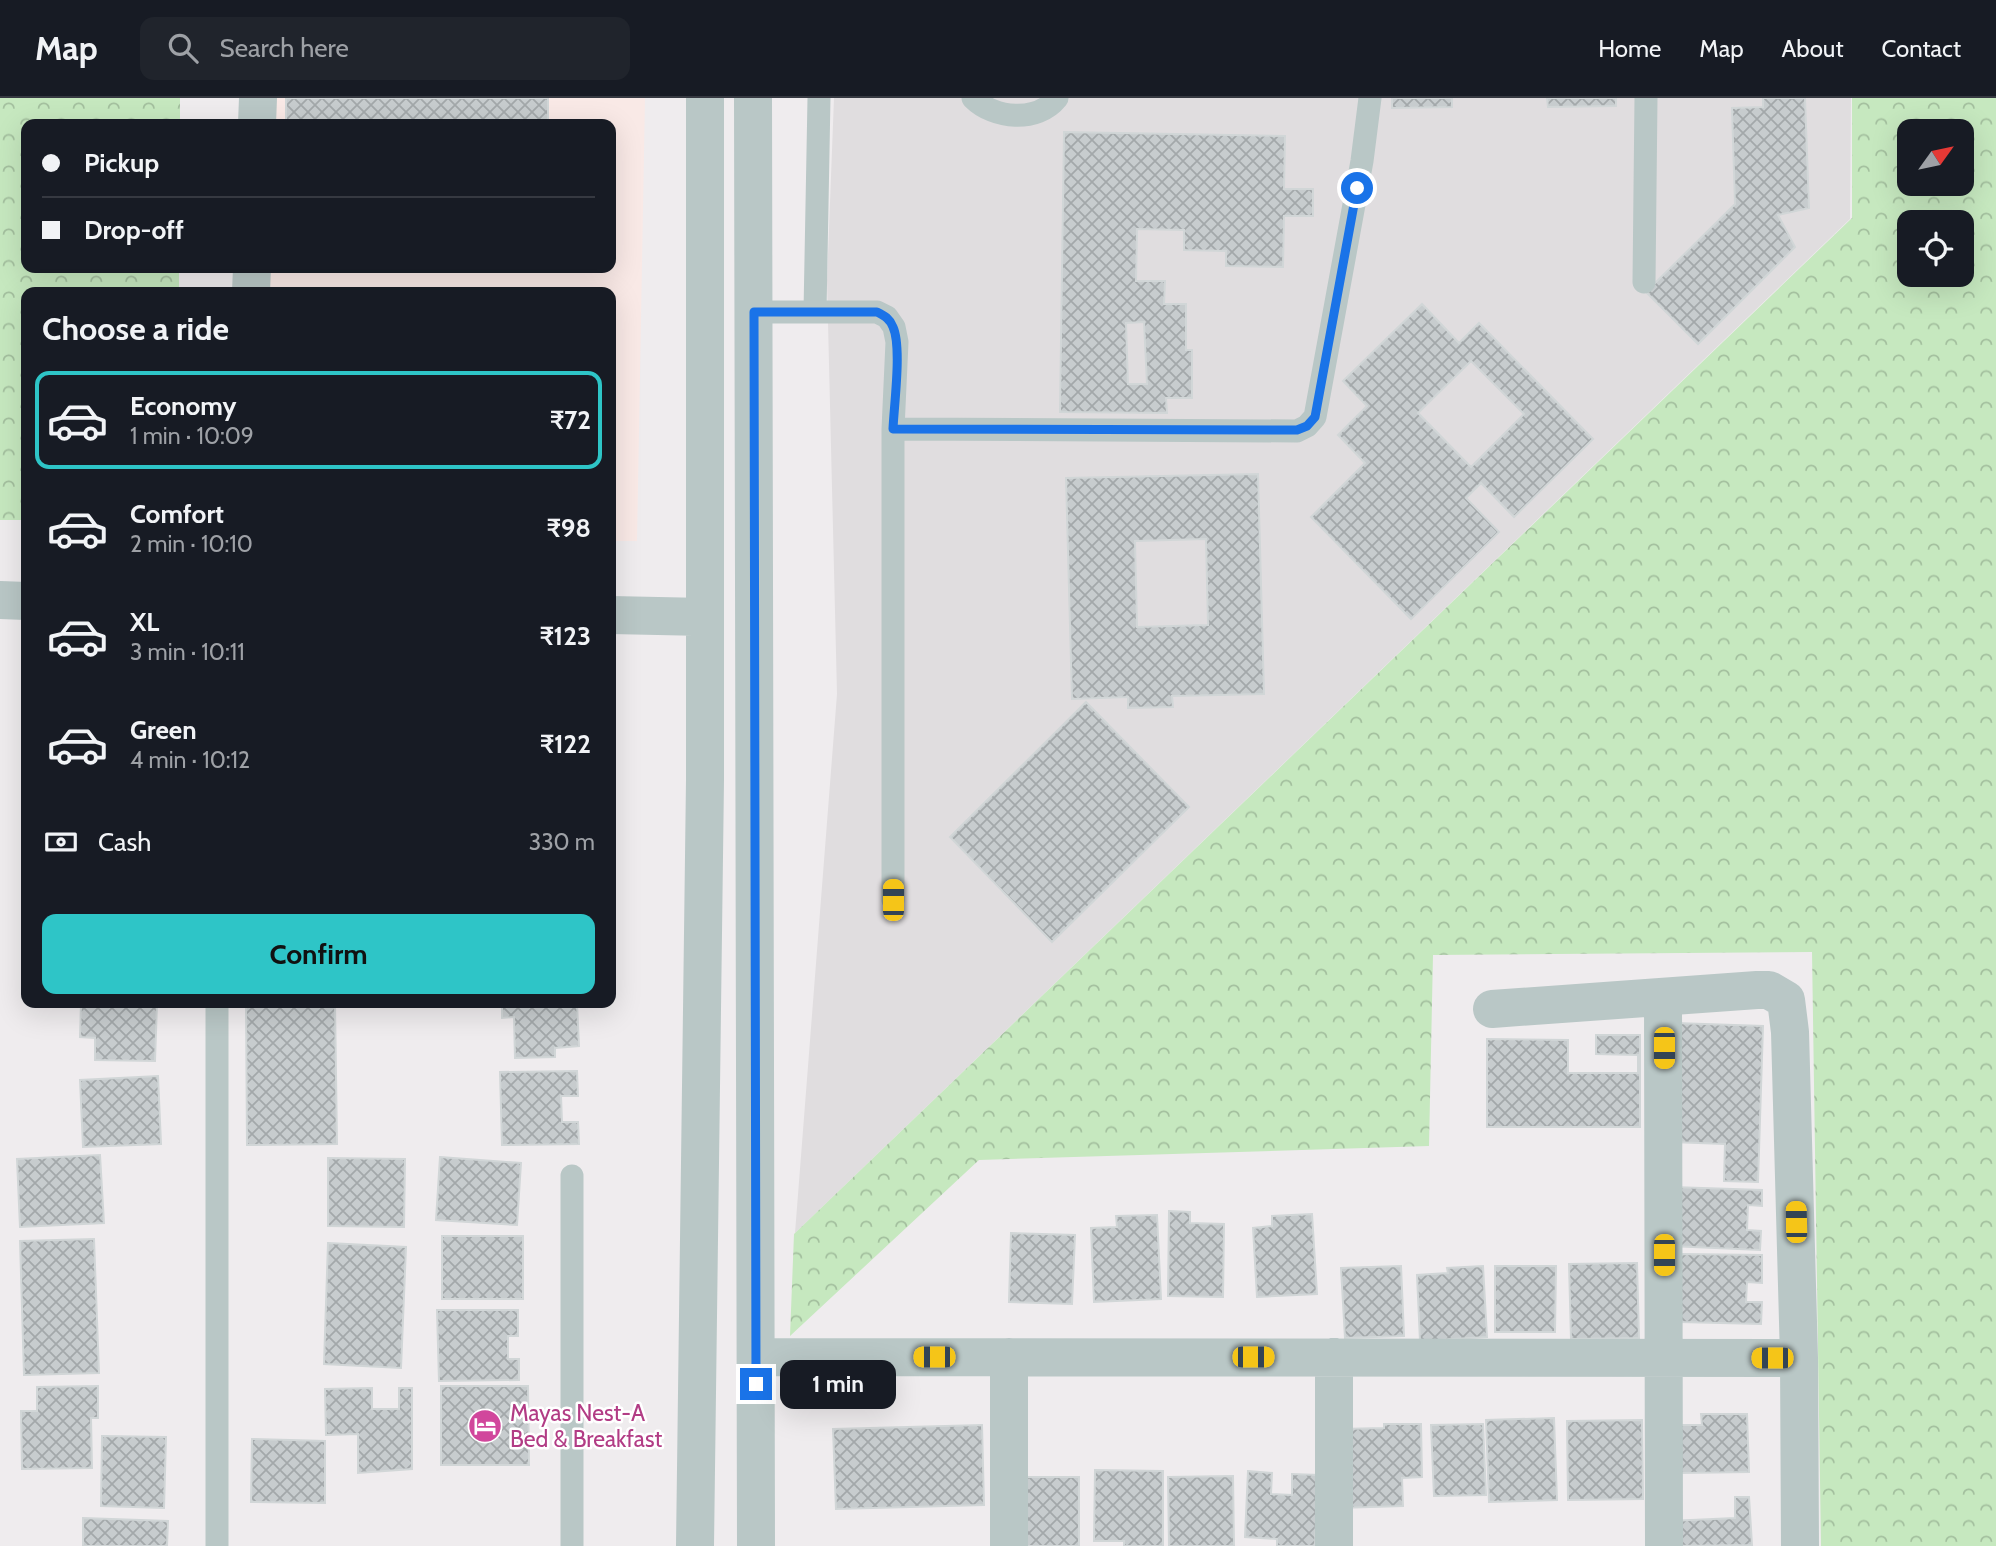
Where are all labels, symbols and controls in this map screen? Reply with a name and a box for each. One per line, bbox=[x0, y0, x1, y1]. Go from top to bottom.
search box bbox=[140, 17, 630, 80]
text: Map bbox=[35, 28, 98, 68]
icon: search bbox=[164, 29, 202, 67]
text: Search here bbox=[220, 32, 349, 64]
text: Home bbox=[1598, 34, 1661, 63]
text: Map bbox=[1699, 34, 1744, 63]
text: About bbox=[1782, 34, 1844, 63]
text: Contact bbox=[1882, 34, 1961, 63]
north arrow bbox=[1897, 119, 1974, 196]
map controls bbox=[1897, 119, 1974, 287]
text: Pickup bbox=[84, 147, 159, 179]
route start bbox=[1341, 172, 1373, 204]
button: locate bbox=[1897, 210, 1974, 287]
text: Drop-off bbox=[84, 214, 184, 246]
text: Choose a ride bbox=[42, 309, 229, 348]
icon: car bbox=[46, 389, 109, 452]
text: Economy bbox=[130, 390, 236, 422]
text: ₹72 bbox=[550, 404, 591, 436]
text: 1 min · 10:09 bbox=[130, 422, 254, 450]
icon: car bbox=[46, 497, 109, 560]
text: Comfort bbox=[130, 498, 224, 530]
text: ₹98 bbox=[547, 512, 591, 544]
text: 2 min · 10:10 bbox=[130, 530, 253, 558]
icon: car bbox=[46, 605, 109, 668]
text: XL bbox=[130, 606, 159, 638]
text: ₹123 bbox=[539, 620, 591, 652]
text: 3 min · 10:11 bbox=[130, 638, 245, 666]
icon: car bbox=[46, 713, 109, 776]
text: Green bbox=[130, 714, 197, 746]
text: ₹122 bbox=[540, 728, 591, 760]
text: 4 min · 10:12 bbox=[130, 746, 250, 774]
icon: cash bbox=[42, 823, 80, 861]
text: Cash bbox=[98, 826, 151, 858]
text: 330 m bbox=[529, 828, 595, 856]
car bbox=[883, 879, 904, 921]
button: Confirm bbox=[42, 914, 595, 994]
car bbox=[1654, 1027, 1675, 1069]
car bbox=[1786, 1201, 1807, 1243]
car bbox=[1654, 1234, 1675, 1276]
car bbox=[914, 1347, 956, 1368]
car bbox=[1233, 1347, 1275, 1368]
car bbox=[1752, 1348, 1794, 1369]
callout: 1 min bbox=[780, 1360, 896, 1408]
route end bbox=[740, 1368, 772, 1400]
text: 1 min bbox=[812, 1370, 864, 1398]
place label: Mayas Nest-A Bed & Breakfast bbox=[510, 1399, 662, 1453]
hotel icon: Mayas Nest-A Bed & Breakfast bbox=[466, 1407, 504, 1445]

